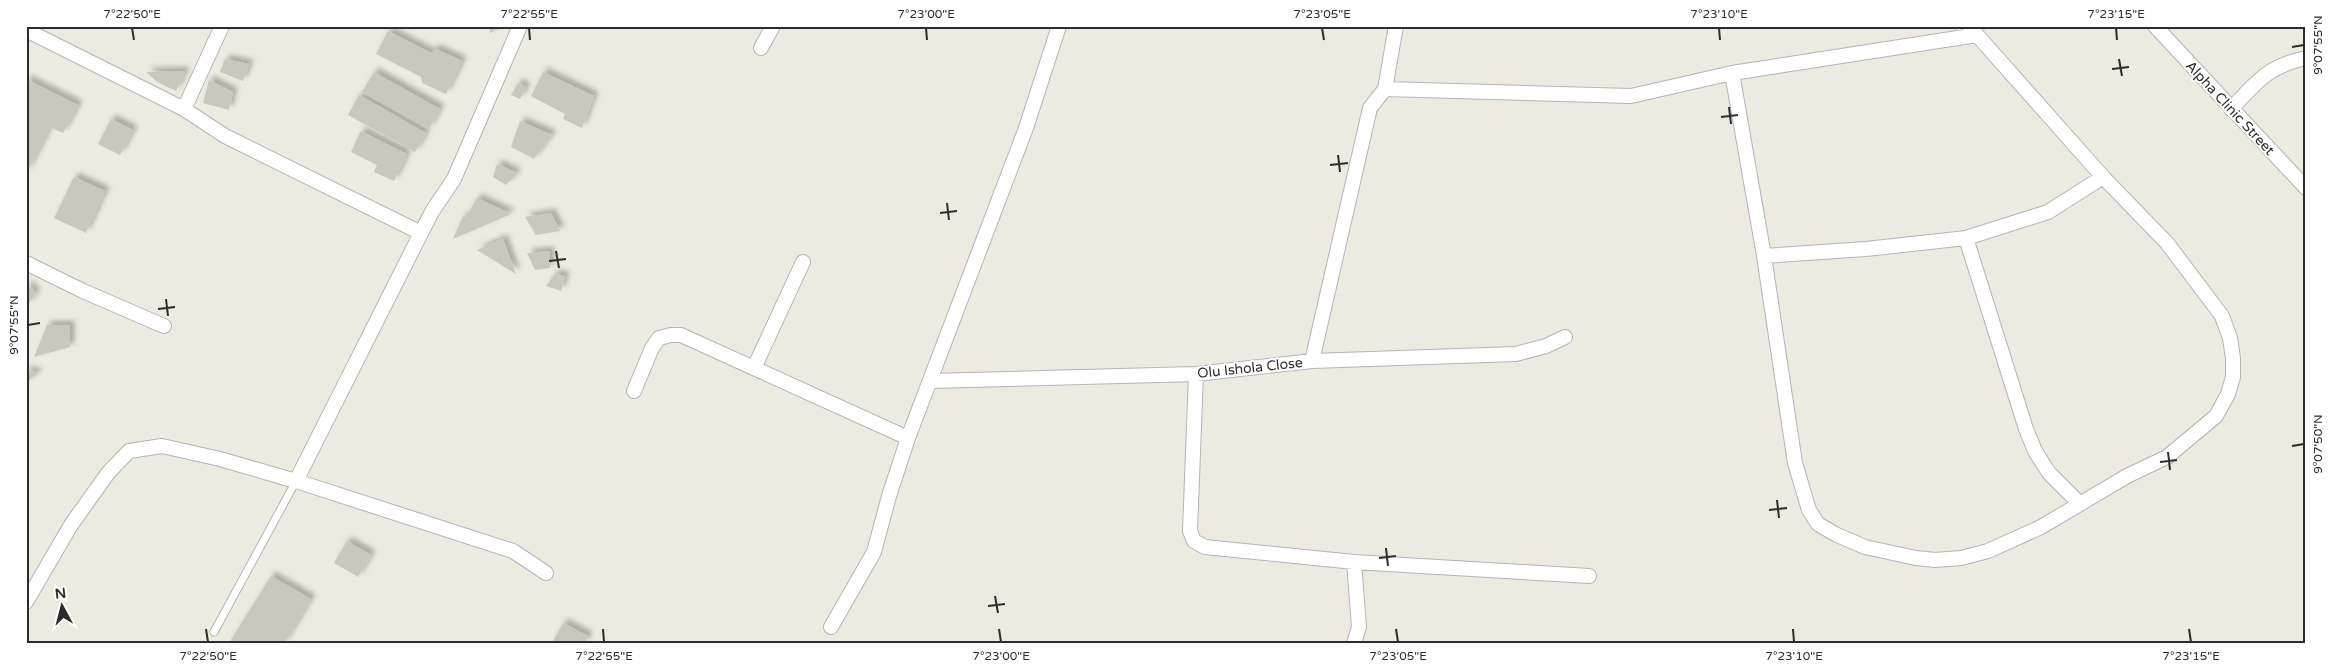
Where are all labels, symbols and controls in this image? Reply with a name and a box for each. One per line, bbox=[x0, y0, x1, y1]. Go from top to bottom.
text: 7°22'50"E bbox=[103, 7, 161, 21]
text: 7°22'55"E bbox=[500, 7, 558, 21]
text: 7°23'00"E bbox=[897, 7, 955, 21]
text: 7°23'05"E bbox=[1293, 7, 1351, 21]
text: 7°23'10"E bbox=[1690, 7, 1748, 21]
text: 7°23'15"E bbox=[2087, 7, 2145, 21]
text: 9°07'55"N bbox=[2311, 15, 2325, 75]
street label: Alpha Clinic Street bbox=[2182, 57, 2278, 159]
text: 9°07'55"N bbox=[7, 295, 21, 355]
street label: Olu Ishola Close bbox=[1196, 354, 1304, 382]
text: 9°07'50"N bbox=[2311, 414, 2325, 474]
north arrow bbox=[38, 582, 88, 632]
text: N bbox=[54, 584, 67, 603]
text: 7°22'50"E bbox=[179, 649, 237, 663]
text: 7°22'55"E bbox=[575, 649, 633, 663]
text: 7°23'00"E bbox=[972, 649, 1030, 663]
text: 7°23'05"E bbox=[1369, 649, 1427, 663]
text: 7°23'10"E bbox=[1765, 649, 1823, 663]
text: 7°23'15"E bbox=[2162, 649, 2220, 663]

